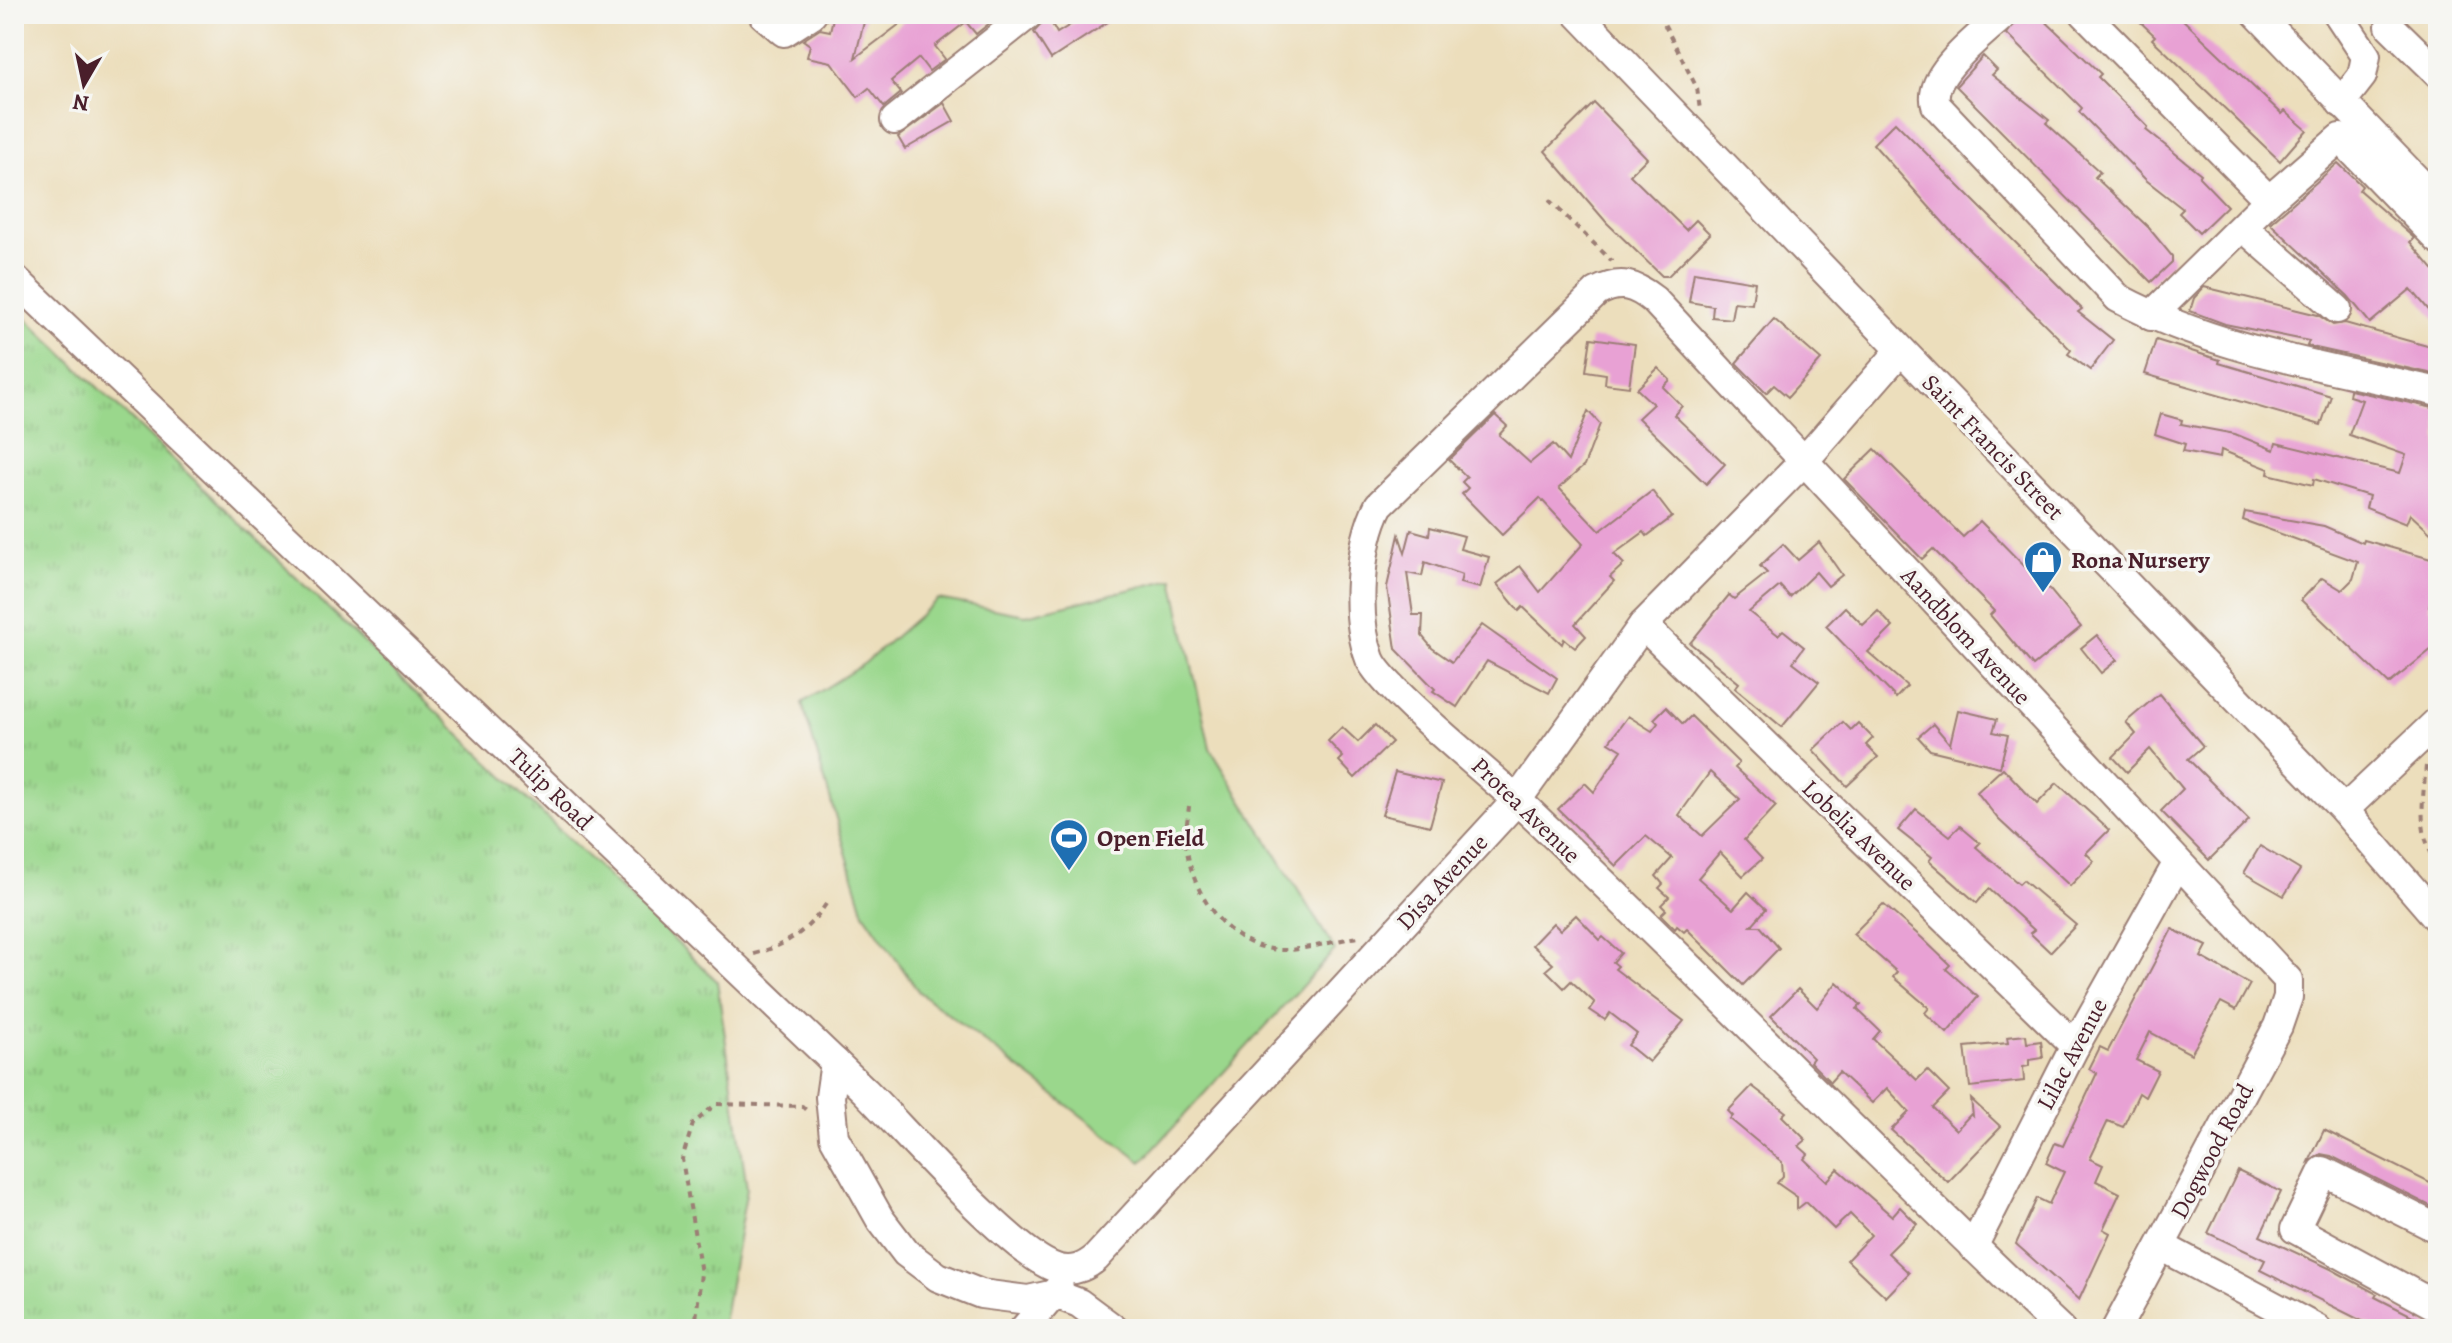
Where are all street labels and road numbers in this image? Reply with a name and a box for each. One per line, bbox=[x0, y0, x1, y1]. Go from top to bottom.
street label: Saint Francis Street bbox=[1915, 367, 2071, 527]
street label: Aandblom Avenue bbox=[1893, 559, 2038, 712]
street label: Tulip Road bbox=[502, 741, 600, 837]
street label: Protea Avenue bbox=[1465, 750, 1587, 870]
street label: Lobelia Avenue bbox=[1795, 772, 1923, 898]
street label: Disa Avenue bbox=[1389, 827, 1495, 937]
street label: Lilac Avenue bbox=[2029, 992, 2115, 1116]
street label: Dogwood Road bbox=[2163, 1078, 2261, 1224]

